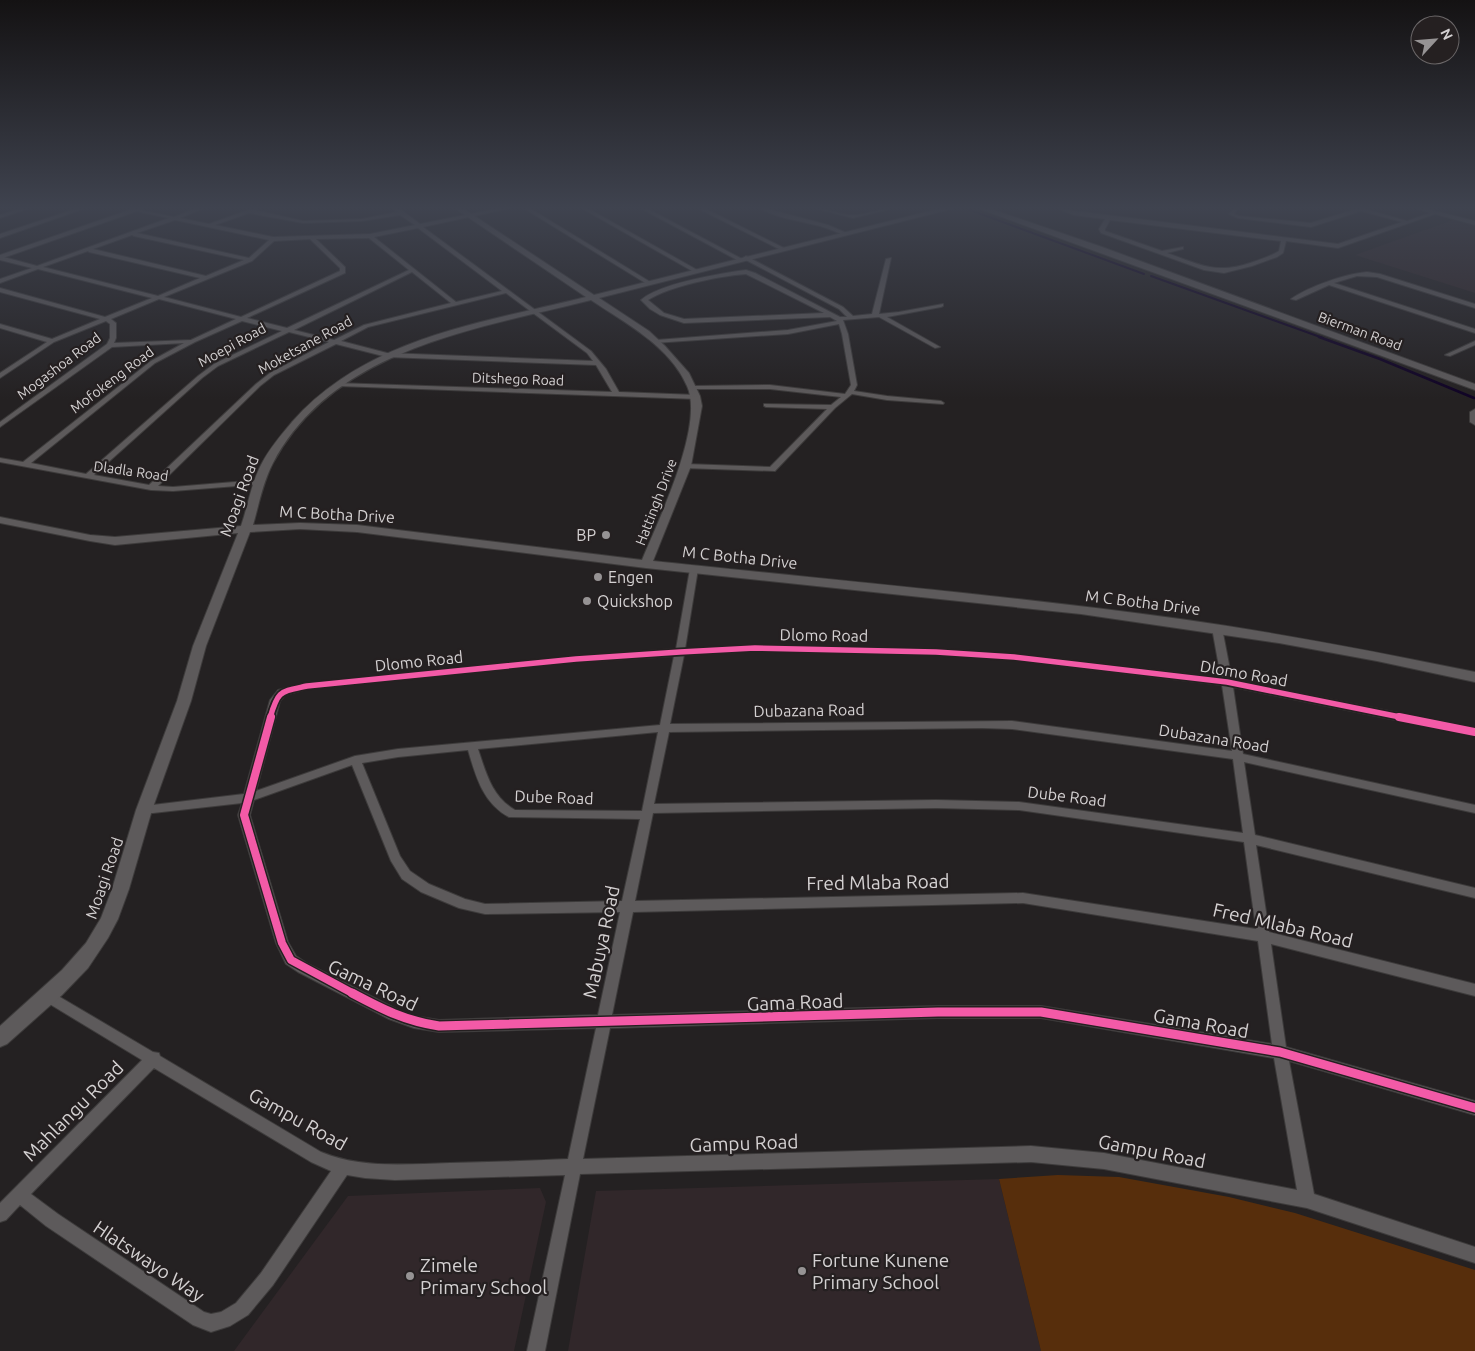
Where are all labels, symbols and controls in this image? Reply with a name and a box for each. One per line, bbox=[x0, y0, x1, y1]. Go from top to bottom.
north arrow bbox=[1410, 15, 1460, 65]
text: N bbox=[1437, 26, 1456, 43]
street label: Bierman Road bbox=[1316, 308, 1404, 354]
street label: Moketsane Road bbox=[255, 313, 355, 377]
street label: Moepi Road bbox=[195, 320, 269, 370]
street label: Mogashoa Road bbox=[14, 329, 104, 403]
street label: Mofokeng Road bbox=[67, 344, 157, 416]
street label: Ditshego Road bbox=[472, 369, 564, 389]
street label: Moagi Road bbox=[216, 453, 262, 539]
street label: Hattingh Drive bbox=[632, 456, 680, 548]
street label: Dladla Road bbox=[93, 458, 169, 484]
street label: M C Botha Drive bbox=[279, 502, 395, 526]
place label: BP bbox=[576, 526, 596, 544]
marker: BP bbox=[600, 529, 612, 541]
street label: M C Botha Drive bbox=[682, 542, 798, 572]
place label: Engen bbox=[608, 568, 653, 586]
marker: Engen bbox=[592, 571, 604, 583]
street label: M C Botha Drive bbox=[1084, 586, 1202, 618]
place label: Quickshop bbox=[597, 592, 673, 610]
marker: Quickshop bbox=[581, 595, 593, 607]
street label: Dlomo Road bbox=[780, 625, 868, 645]
street label: Dlomo Road bbox=[374, 647, 464, 675]
street label: Dlomo Road bbox=[1199, 656, 1289, 690]
street label: Dubazana Road bbox=[753, 700, 865, 720]
street label: Dubazana Road bbox=[1158, 720, 1270, 756]
street label: Dube Road bbox=[1027, 782, 1107, 810]
street label: Dube Road bbox=[514, 787, 594, 807]
street label: Moagi Road bbox=[82, 835, 126, 921]
street label: Fred Mlaba Road bbox=[806, 870, 950, 894]
street label: Mabuya Road bbox=[578, 883, 624, 1001]
street label: Fred Mlaba Road bbox=[1211, 898, 1355, 952]
street label: Gama Road bbox=[325, 955, 421, 1015]
street label: Gama Road bbox=[746, 989, 844, 1015]
street label: Gama Road bbox=[1151, 1004, 1251, 1042]
street label: Mahlangu Road bbox=[18, 1056, 128, 1166]
street label: Gampu Road bbox=[245, 1083, 351, 1155]
street label: Gampu Road bbox=[689, 1130, 799, 1156]
street label: Gampu Road bbox=[1096, 1130, 1208, 1172]
street label: Hlatswayo Way bbox=[89, 1216, 209, 1306]
place label: Fortune Kunene Primary School bbox=[812, 1249, 949, 1293]
place label: Zimele Primary School bbox=[420, 1254, 547, 1298]
marker: Fortune Kunene Primary School bbox=[796, 1265, 808, 1277]
marker: Zimele Primary School bbox=[404, 1270, 416, 1282]

